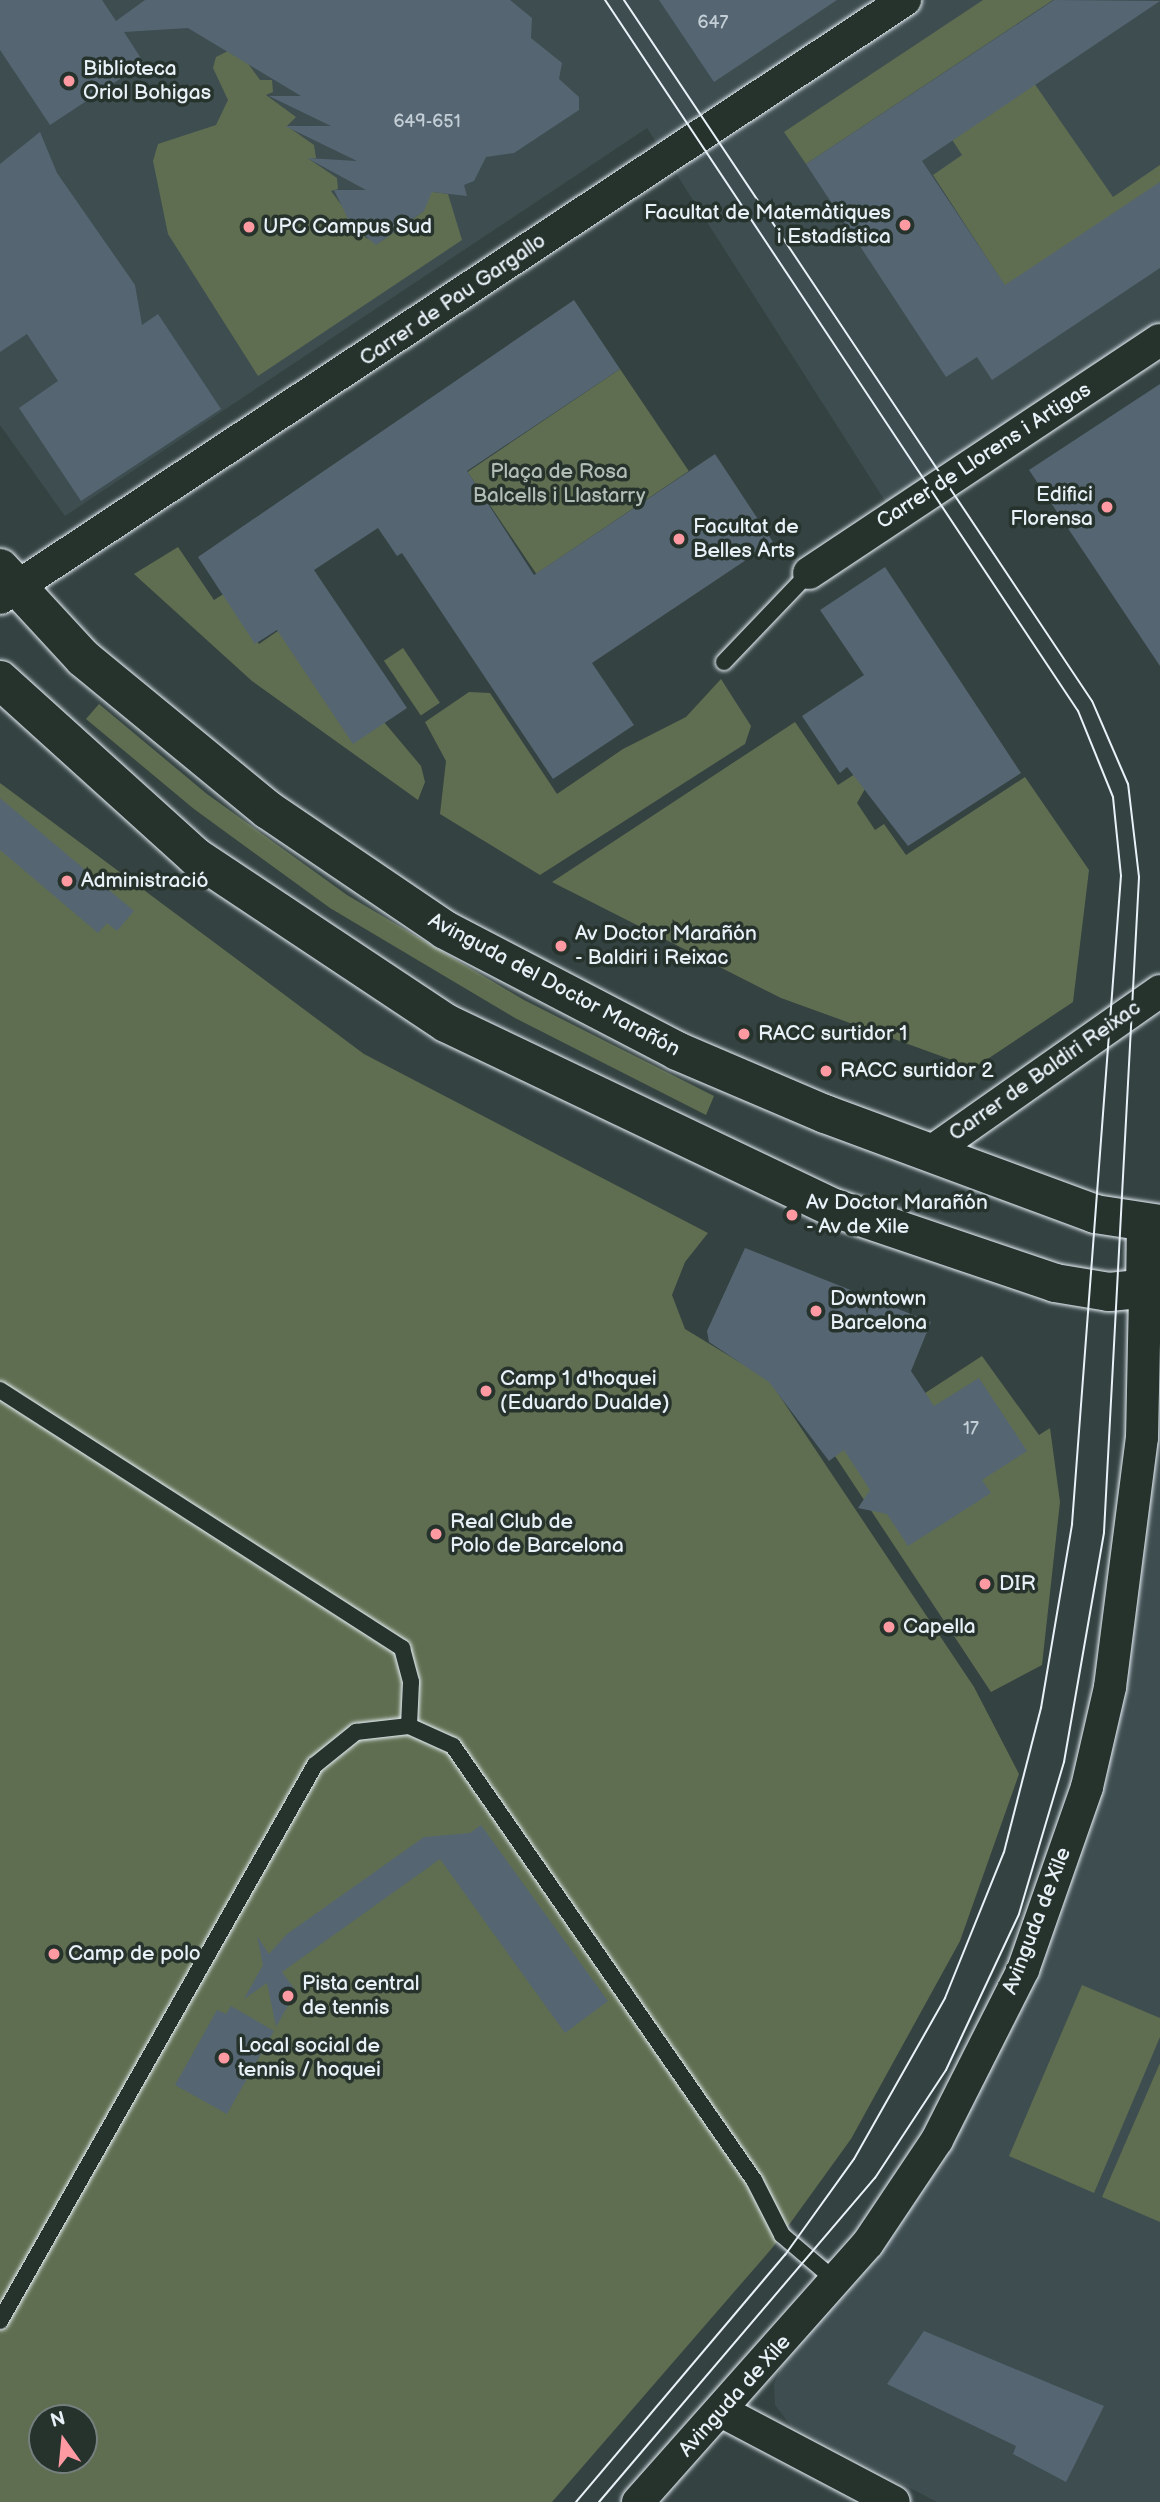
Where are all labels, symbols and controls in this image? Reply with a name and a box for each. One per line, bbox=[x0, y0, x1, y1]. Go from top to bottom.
house number: 647 bbox=[698, 12, 728, 34]
place label: Biblioteca Oriol Bohigas bbox=[83, 56, 211, 106]
marker: Biblioteca Oriol Bohigas bbox=[61, 73, 77, 89]
house number: 649-651 bbox=[393, 111, 461, 133]
place label: Facultat de Matemàtiques i Estadística bbox=[644, 200, 891, 250]
place label: UPC Campus Sud bbox=[263, 214, 433, 240]
marker: Facultat de Matemàtiques i Estadística bbox=[897, 217, 913, 233]
marker: UPC Campus Sud bbox=[241, 219, 257, 235]
street label: Carrer de Pau Gargallo bbox=[355, 228, 551, 372]
street label: Carrer de Llorens i Artigas bbox=[872, 377, 1096, 535]
park label: Plaça de Rosa Balcells i Llastarry bbox=[473, 459, 645, 509]
place label: Edifici Florensa bbox=[1010, 482, 1093, 532]
marker: Edifici Florensa bbox=[1099, 499, 1115, 515]
place label: Facultat de Belles Arts bbox=[693, 514, 799, 564]
marker: Facultat de Belles Arts bbox=[671, 531, 687, 547]
place label: Administració bbox=[81, 868, 208, 894]
marker: Administració bbox=[59, 873, 75, 889]
street label: Avinguda del Doctor Marañón bbox=[424, 908, 684, 1062]
place label: Av Doctor Marañón - Baldiri i Reixac bbox=[575, 921, 757, 971]
marker: Av Doctor Marañón - Baldiri i Reixac bbox=[553, 938, 569, 954]
street label: Carrer de Baldiri Reixac bbox=[944, 995, 1146, 1147]
place label: RACC surtidor 1 bbox=[758, 1021, 907, 1047]
marker: RACC surtidor 1 bbox=[736, 1026, 752, 1042]
place label: RACC surtidor 2 bbox=[840, 1058, 994, 1084]
marker: RACC surtidor 2 bbox=[818, 1063, 834, 1079]
place label: Av Doctor Marañón - Av de Xile bbox=[806, 1190, 988, 1240]
marker: Av Doctor Marañón - Av de Xile bbox=[784, 1207, 800, 1223]
place label: Downtown Barcelona bbox=[830, 1286, 927, 1336]
marker: Downtown Barcelona bbox=[808, 1303, 824, 1319]
place label: Camp 1 d'hoquei (Eduardo Dualde) bbox=[500, 1366, 670, 1416]
marker: Camp 1 d'hoquei (Eduardo Dualde) bbox=[478, 1383, 494, 1399]
house number: 17 bbox=[963, 1418, 979, 1440]
place label: Real Club de Polo de Barcelona bbox=[450, 1509, 624, 1559]
marker: Real Club de Polo de Barcelona bbox=[428, 1526, 444, 1542]
place label: DIR bbox=[999, 1571, 1036, 1597]
marker: DIR bbox=[977, 1576, 993, 1592]
place label: Capella bbox=[903, 1614, 976, 1640]
marker: Capella bbox=[881, 1619, 897, 1635]
street label: Avinguda de Xile bbox=[997, 1843, 1077, 1999]
place label: Camp de polo bbox=[68, 1941, 201, 1967]
marker: Camp de polo bbox=[46, 1946, 62, 1962]
place label: Pista central de tennis bbox=[302, 1971, 420, 2021]
marker: Pista central de tennis bbox=[280, 1988, 296, 2004]
place label: Local social de tennis / hoquei bbox=[238, 2033, 381, 2083]
marker: Local social de tennis / hoquei bbox=[216, 2050, 232, 2066]
street label: Avinguda de Xile bbox=[673, 2329, 797, 2463]
north arrow bbox=[28, 2404, 98, 2474]
text: N bbox=[48, 2407, 68, 2433]

